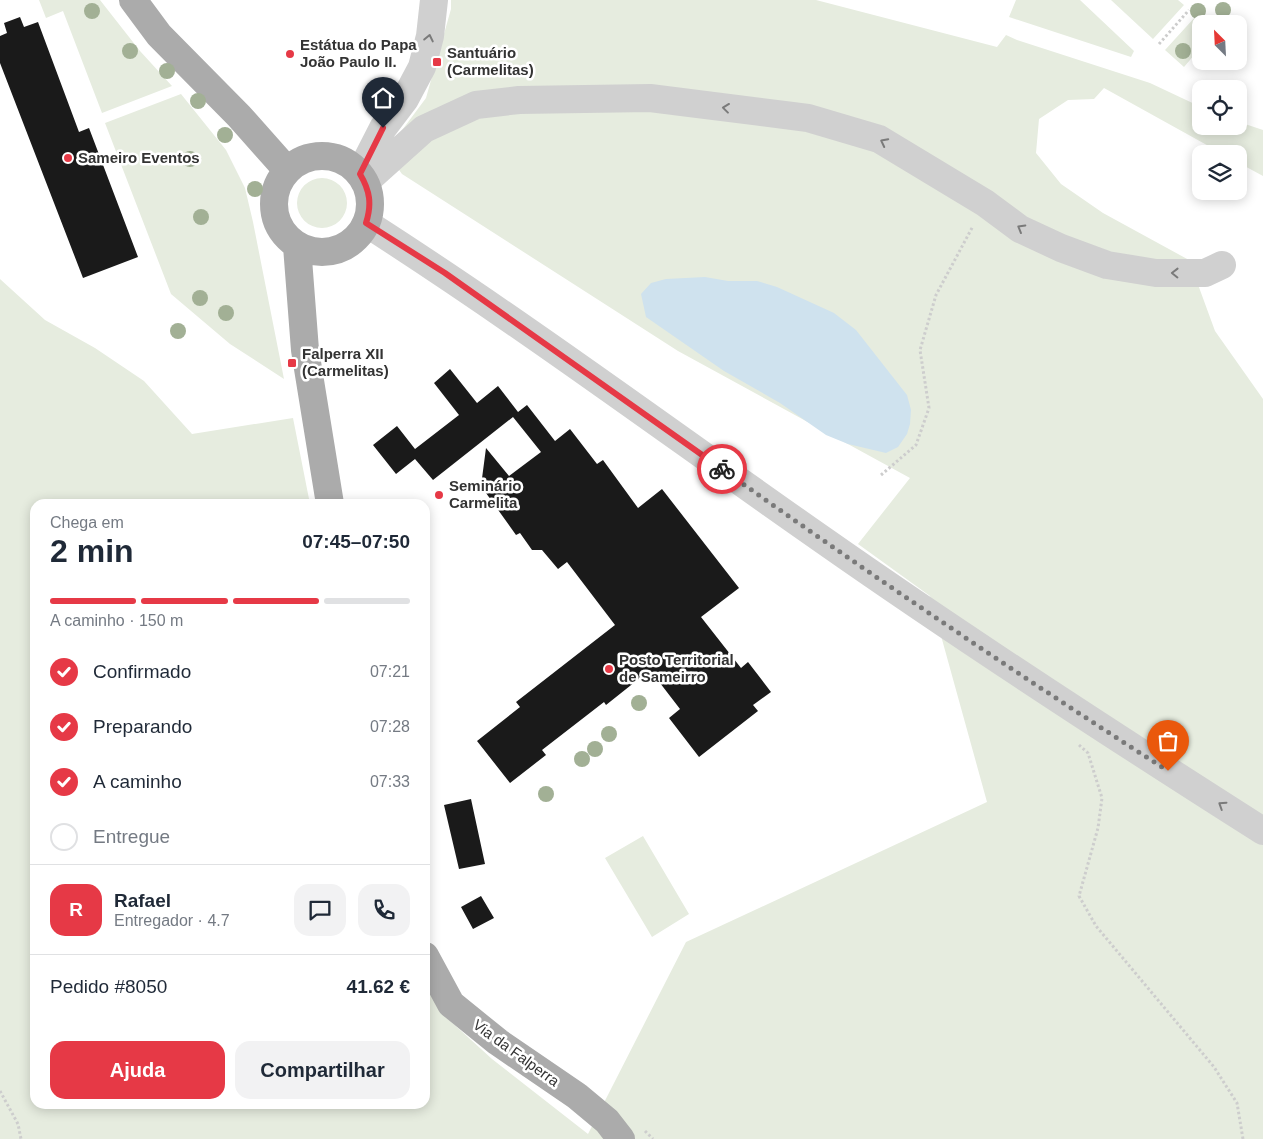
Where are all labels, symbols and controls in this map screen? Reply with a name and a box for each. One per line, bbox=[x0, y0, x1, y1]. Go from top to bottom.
north arrow bbox=[1192, 15, 1248, 70]
map controls bbox=[1192, 15, 1247, 200]
one-way arrow bbox=[423, 34, 434, 43]
place label: Estátua do Papa João Paulo II. bbox=[300, 36, 417, 70]
place label: Santuário (Carmelitas) bbox=[447, 44, 534, 78]
marker: Estátua do Papa João Paulo II. bbox=[284, 48, 296, 60]
marker: Santuário (Carmelitas) bbox=[431, 56, 443, 68]
pin bbox=[362, 77, 404, 128]
button: locate bbox=[1192, 80, 1247, 135]
icon: home bbox=[369, 84, 397, 112]
one-way arrow bbox=[721, 103, 729, 114]
one-way arrow bbox=[880, 138, 889, 148]
button: layers bbox=[1192, 145, 1247, 200]
place label: Sameiro Eventos bbox=[78, 149, 200, 166]
marker: Sameiro Eventos bbox=[62, 152, 74, 164]
one-way arrow bbox=[1017, 225, 1026, 235]
one-way arrow bbox=[1171, 268, 1178, 278]
place label: Falperra XII (Carmelitas) bbox=[302, 345, 389, 379]
marker: Falperra XII (Carmelitas) bbox=[286, 357, 298, 369]
courier bbox=[697, 444, 747, 494]
icon: bike bbox=[708, 455, 736, 483]
place label: Seminário Carmelita bbox=[449, 477, 522, 511]
marker: Seminário Carmelita bbox=[433, 489, 445, 501]
text: Chega em bbox=[50, 514, 124, 531]
text: 07:45–07:50 bbox=[302, 531, 410, 552]
text: 2 min bbox=[50, 533, 134, 569]
text: A caminho · 150 m bbox=[50, 612, 183, 629]
place label: Posto Territorial de Sameirro bbox=[619, 651, 734, 685]
icon: check bbox=[50, 658, 78, 686]
text: Confirmado bbox=[93, 661, 191, 682]
text: 07:21 bbox=[370, 663, 410, 680]
marker: Posto Territorial de Sameirro bbox=[603, 663, 615, 675]
icon: check bbox=[50, 713, 78, 741]
text: Preparando bbox=[93, 716, 192, 737]
text: 07:28 bbox=[370, 718, 410, 735]
pin bbox=[1147, 720, 1189, 771]
icon: bag bbox=[1154, 727, 1182, 755]
icon: check bbox=[50, 768, 78, 796]
text: A caminho bbox=[93, 771, 182, 792]
text: 07:33 bbox=[370, 773, 410, 790]
one-way arrow bbox=[1218, 802, 1228, 811]
text: Entregue bbox=[93, 826, 170, 847]
button: chat bbox=[294, 884, 346, 936]
button: phone bbox=[358, 884, 410, 936]
text: Rafael bbox=[114, 890, 171, 911]
text: R bbox=[69, 899, 83, 920]
text: Entregador · 4.7 bbox=[114, 912, 230, 929]
text: Pedido #8050 bbox=[50, 976, 167, 997]
text: 41.62 € bbox=[347, 976, 410, 997]
street label: Via da Falperra bbox=[470, 1016, 563, 1090]
button: Ajuda bbox=[50, 1041, 225, 1099]
button: Compartilhar bbox=[235, 1041, 410, 1099]

